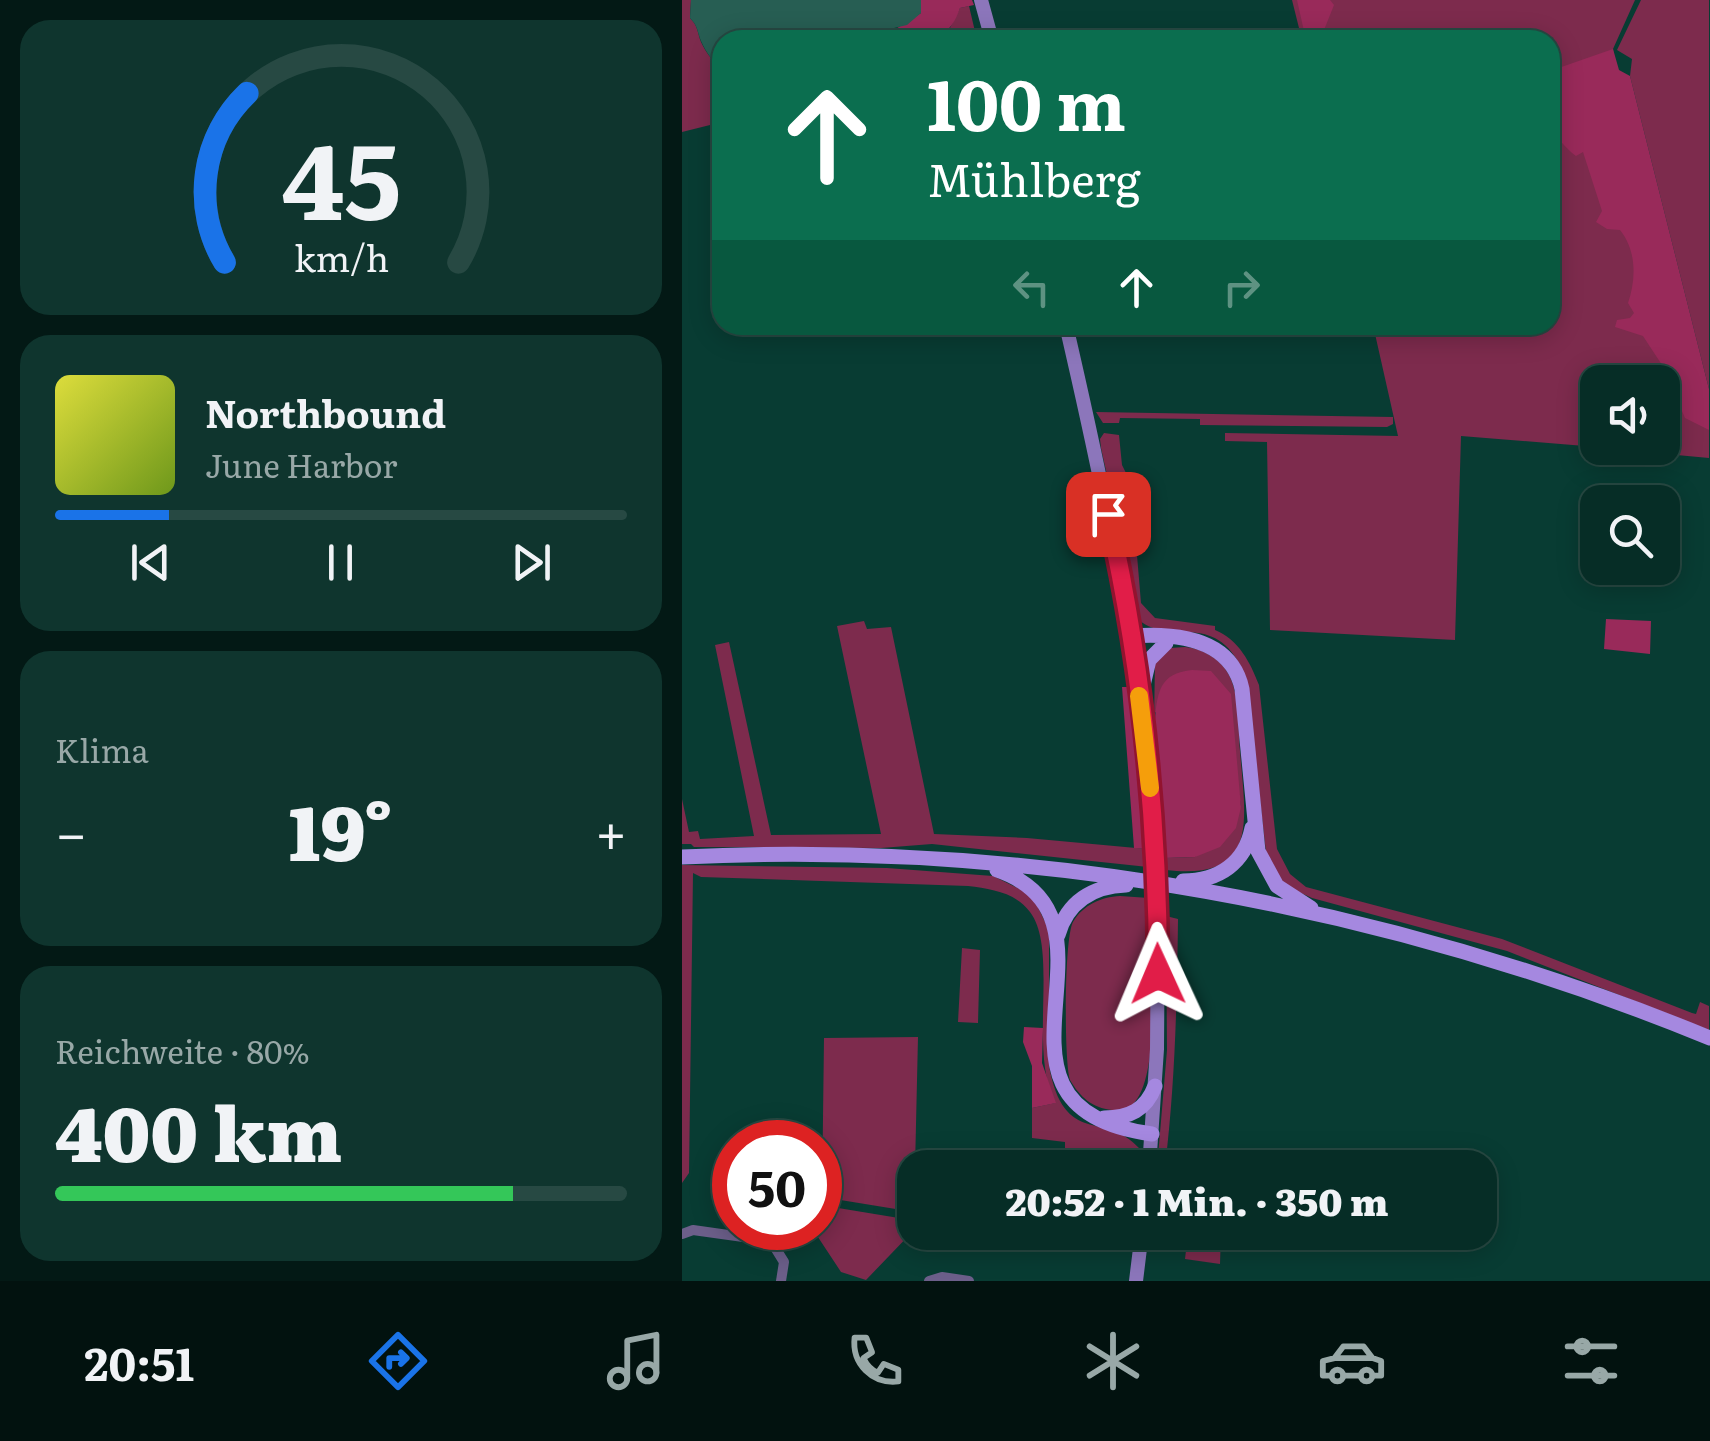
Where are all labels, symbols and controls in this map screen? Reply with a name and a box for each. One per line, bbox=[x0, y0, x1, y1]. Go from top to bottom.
text: 100 m bbox=[927, 49, 1126, 153]
icon: ahead bbox=[762, 70, 892, 200]
text: 45 bbox=[281, 98, 401, 252]
text: Mühlberg bbox=[927, 144, 1141, 211]
text: km/h bbox=[293, 230, 389, 283]
icon: left bbox=[1004, 260, 1059, 315]
icon: ahead bbox=[1109, 260, 1164, 315]
icon: right bbox=[1214, 260, 1269, 315]
map controls bbox=[1580, 365, 1680, 585]
button: sound bbox=[1580, 365, 1680, 465]
text: Northbound bbox=[205, 383, 446, 440]
text: June Harbor bbox=[205, 440, 397, 488]
pin bbox=[1066, 472, 1151, 557]
button: search bbox=[1580, 485, 1680, 585]
icon: arrive bbox=[1081, 487, 1136, 542]
icon: previous bbox=[123, 535, 178, 590]
icon: pause bbox=[313, 535, 368, 590]
icon: next bbox=[504, 535, 559, 590]
text: Klima bbox=[55, 725, 149, 773]
text: 19° bbox=[289, 773, 393, 884]
text: − bbox=[55, 789, 87, 871]
text: + bbox=[595, 789, 627, 871]
position arrow bbox=[1106, 922, 1210, 1026]
text: Reichweite · 80% bbox=[55, 1026, 310, 1074]
text: 400 km bbox=[55, 1074, 342, 1185]
speed limit sign: 50 bbox=[712, 1120, 842, 1250]
text: 20:52 · 1 Min. · 350 m bbox=[1005, 1171, 1389, 1228]
icon: directions bbox=[363, 1326, 433, 1396]
icon: music bbox=[601, 1326, 671, 1396]
icon: phone bbox=[840, 1326, 910, 1396]
icon: climate bbox=[1078, 1326, 1148, 1396]
icon: car bbox=[1317, 1326, 1387, 1396]
icon: filters bbox=[1556, 1326, 1626, 1396]
text: 20:51 bbox=[84, 1328, 194, 1395]

